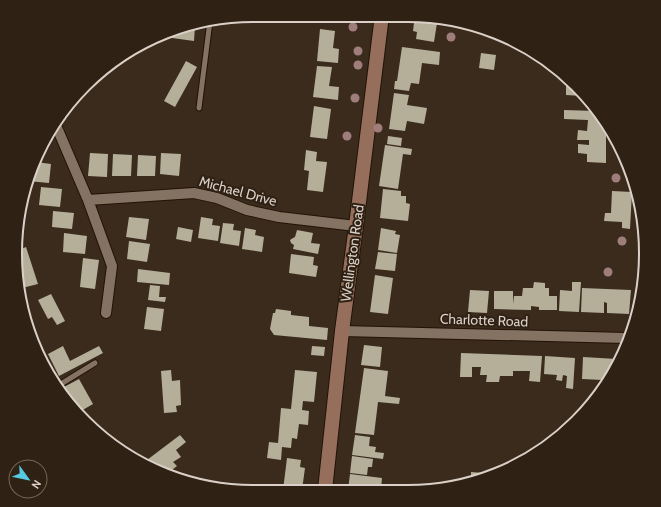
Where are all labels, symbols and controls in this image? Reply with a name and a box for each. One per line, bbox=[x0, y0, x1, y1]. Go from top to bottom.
street label: Michael Drive bbox=[197, 172, 279, 210]
street label: Wellington Road bbox=[336, 203, 368, 303]
street label: Charlotte Road bbox=[440, 309, 528, 331]
north arrow bbox=[8, 459, 48, 499]
text: N bbox=[28, 477, 44, 492]

